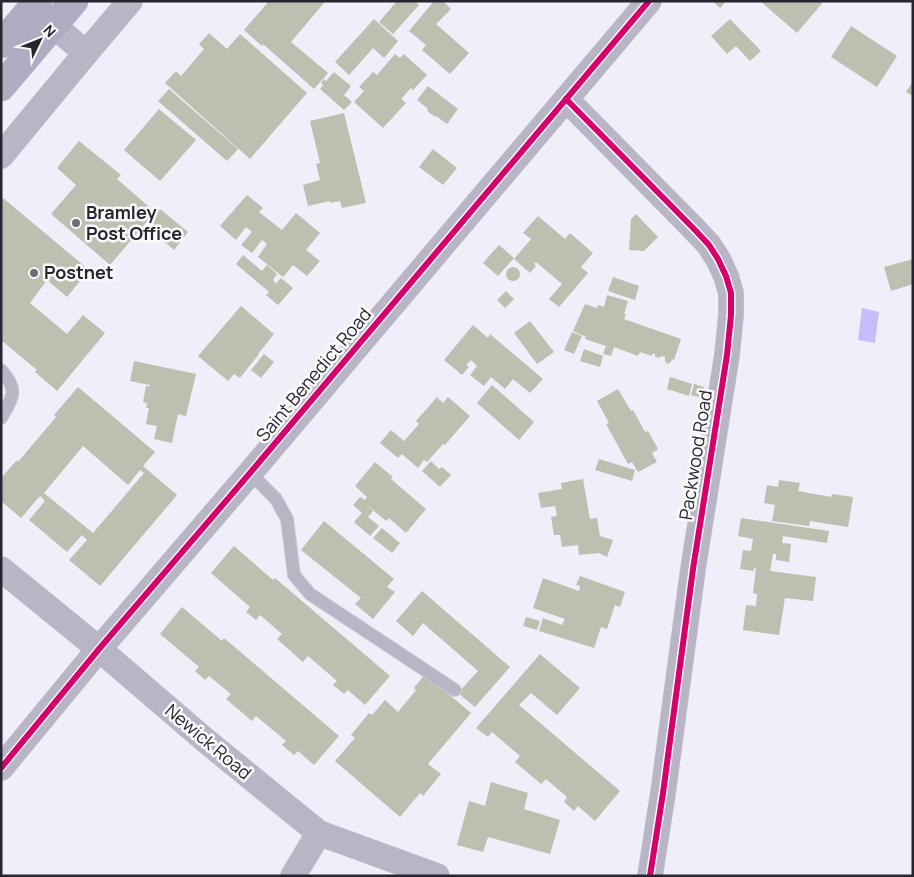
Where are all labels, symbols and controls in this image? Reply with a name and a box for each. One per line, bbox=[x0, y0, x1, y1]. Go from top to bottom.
north arrow bbox=[15, 15, 65, 65]
text: N bbox=[39, 21, 60, 41]
place label: Bramley Post Office bbox=[86, 200, 182, 245]
marker: Bramley Post Office bbox=[70, 217, 82, 229]
place label: Postnet bbox=[44, 260, 114, 284]
marker: Postnet bbox=[28, 267, 40, 279]
street label: Saint Benedict Road bbox=[250, 302, 376, 446]
street label: Packwood Road bbox=[673, 388, 717, 521]
street label: Newick Road bbox=[160, 698, 257, 784]

